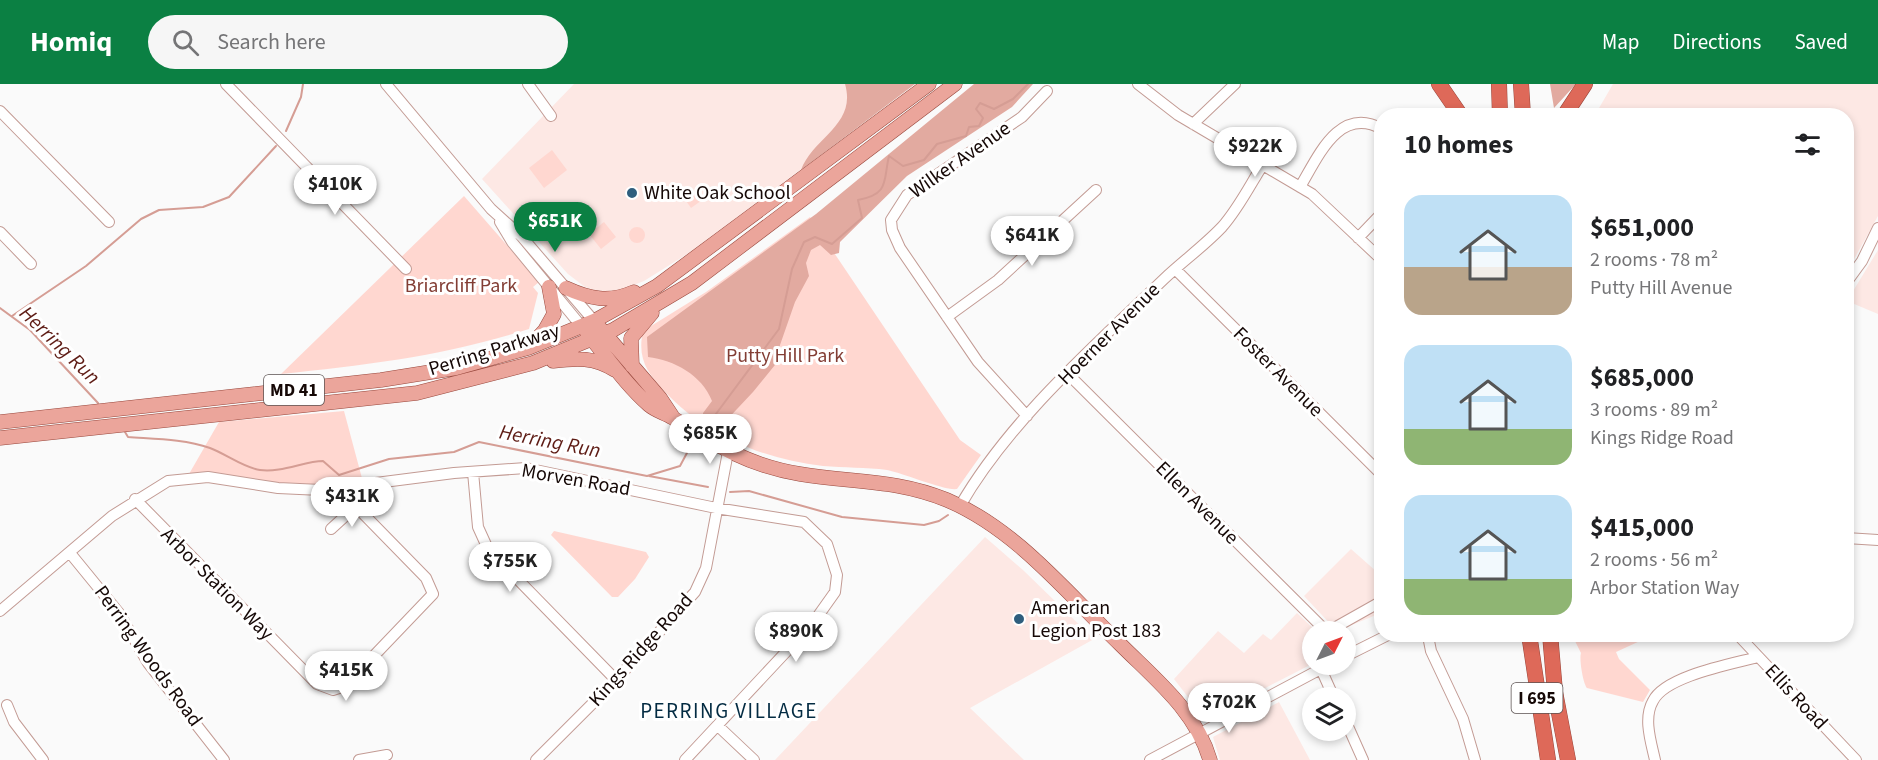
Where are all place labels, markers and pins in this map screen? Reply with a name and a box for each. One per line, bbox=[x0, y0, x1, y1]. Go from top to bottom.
pin: $922K bbox=[1213, 127, 1297, 178]
pin: $410K bbox=[293, 165, 377, 216]
place label: White Oak School bbox=[644, 179, 791, 207]
marker: White Oak School bbox=[625, 186, 639, 200]
pin: $651K bbox=[513, 202, 597, 253]
pin: $641K bbox=[990, 216, 1074, 267]
pin: $685K bbox=[668, 414, 752, 465]
pin: $431K bbox=[310, 477, 394, 528]
pin: $755K bbox=[468, 542, 552, 593]
place label: American Legion Post 183 bbox=[1031, 594, 1161, 645]
pin: $890K bbox=[754, 612, 838, 663]
marker: American Legion Post 183 bbox=[1012, 612, 1026, 626]
pin: $415K bbox=[304, 651, 388, 702]
pin: $702K bbox=[1187, 683, 1271, 734]

